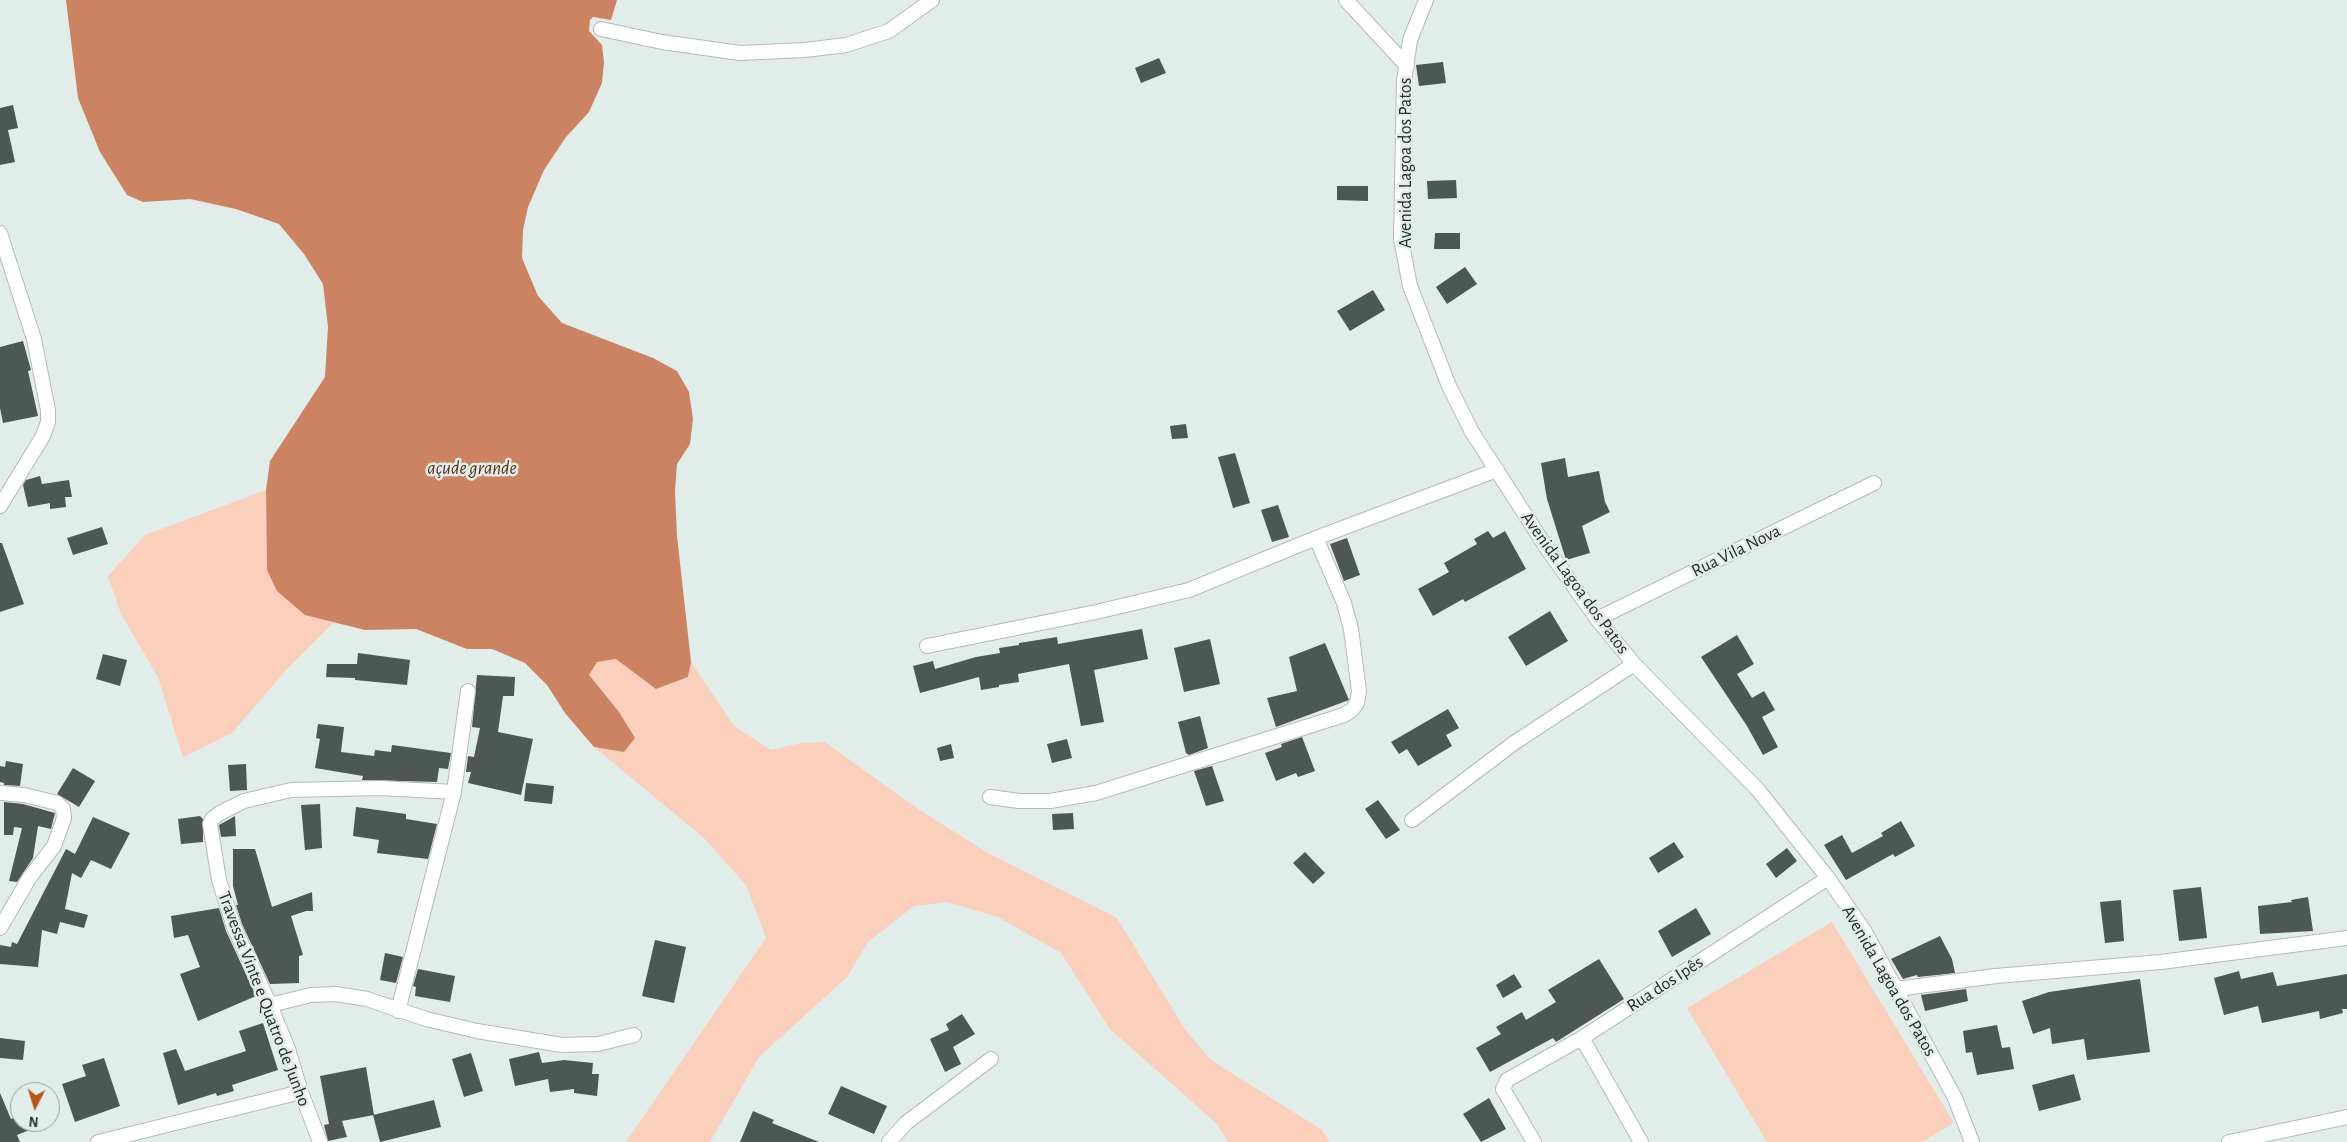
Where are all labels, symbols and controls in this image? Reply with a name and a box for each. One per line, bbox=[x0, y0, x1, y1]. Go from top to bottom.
street label: Avenida Lagoa dos Patos bbox=[1395, 78, 1417, 248]
water label: açude grande bbox=[427, 457, 517, 479]
street label: Avenida Lagoa dos Patos bbox=[1516, 508, 1634, 658]
street label: Rua Vila Nova bbox=[1688, 520, 1784, 582]
street label: Travessa Vinte e Quatro de Junho bbox=[213, 889, 315, 1109]
street label: Avenida Lagoa dos Patos bbox=[1837, 902, 1941, 1060]
street label: Rua dos Ipês bbox=[1623, 951, 1707, 1017]
north arrow bbox=[10, 1082, 60, 1132]
text: N bbox=[28, 1114, 39, 1128]

